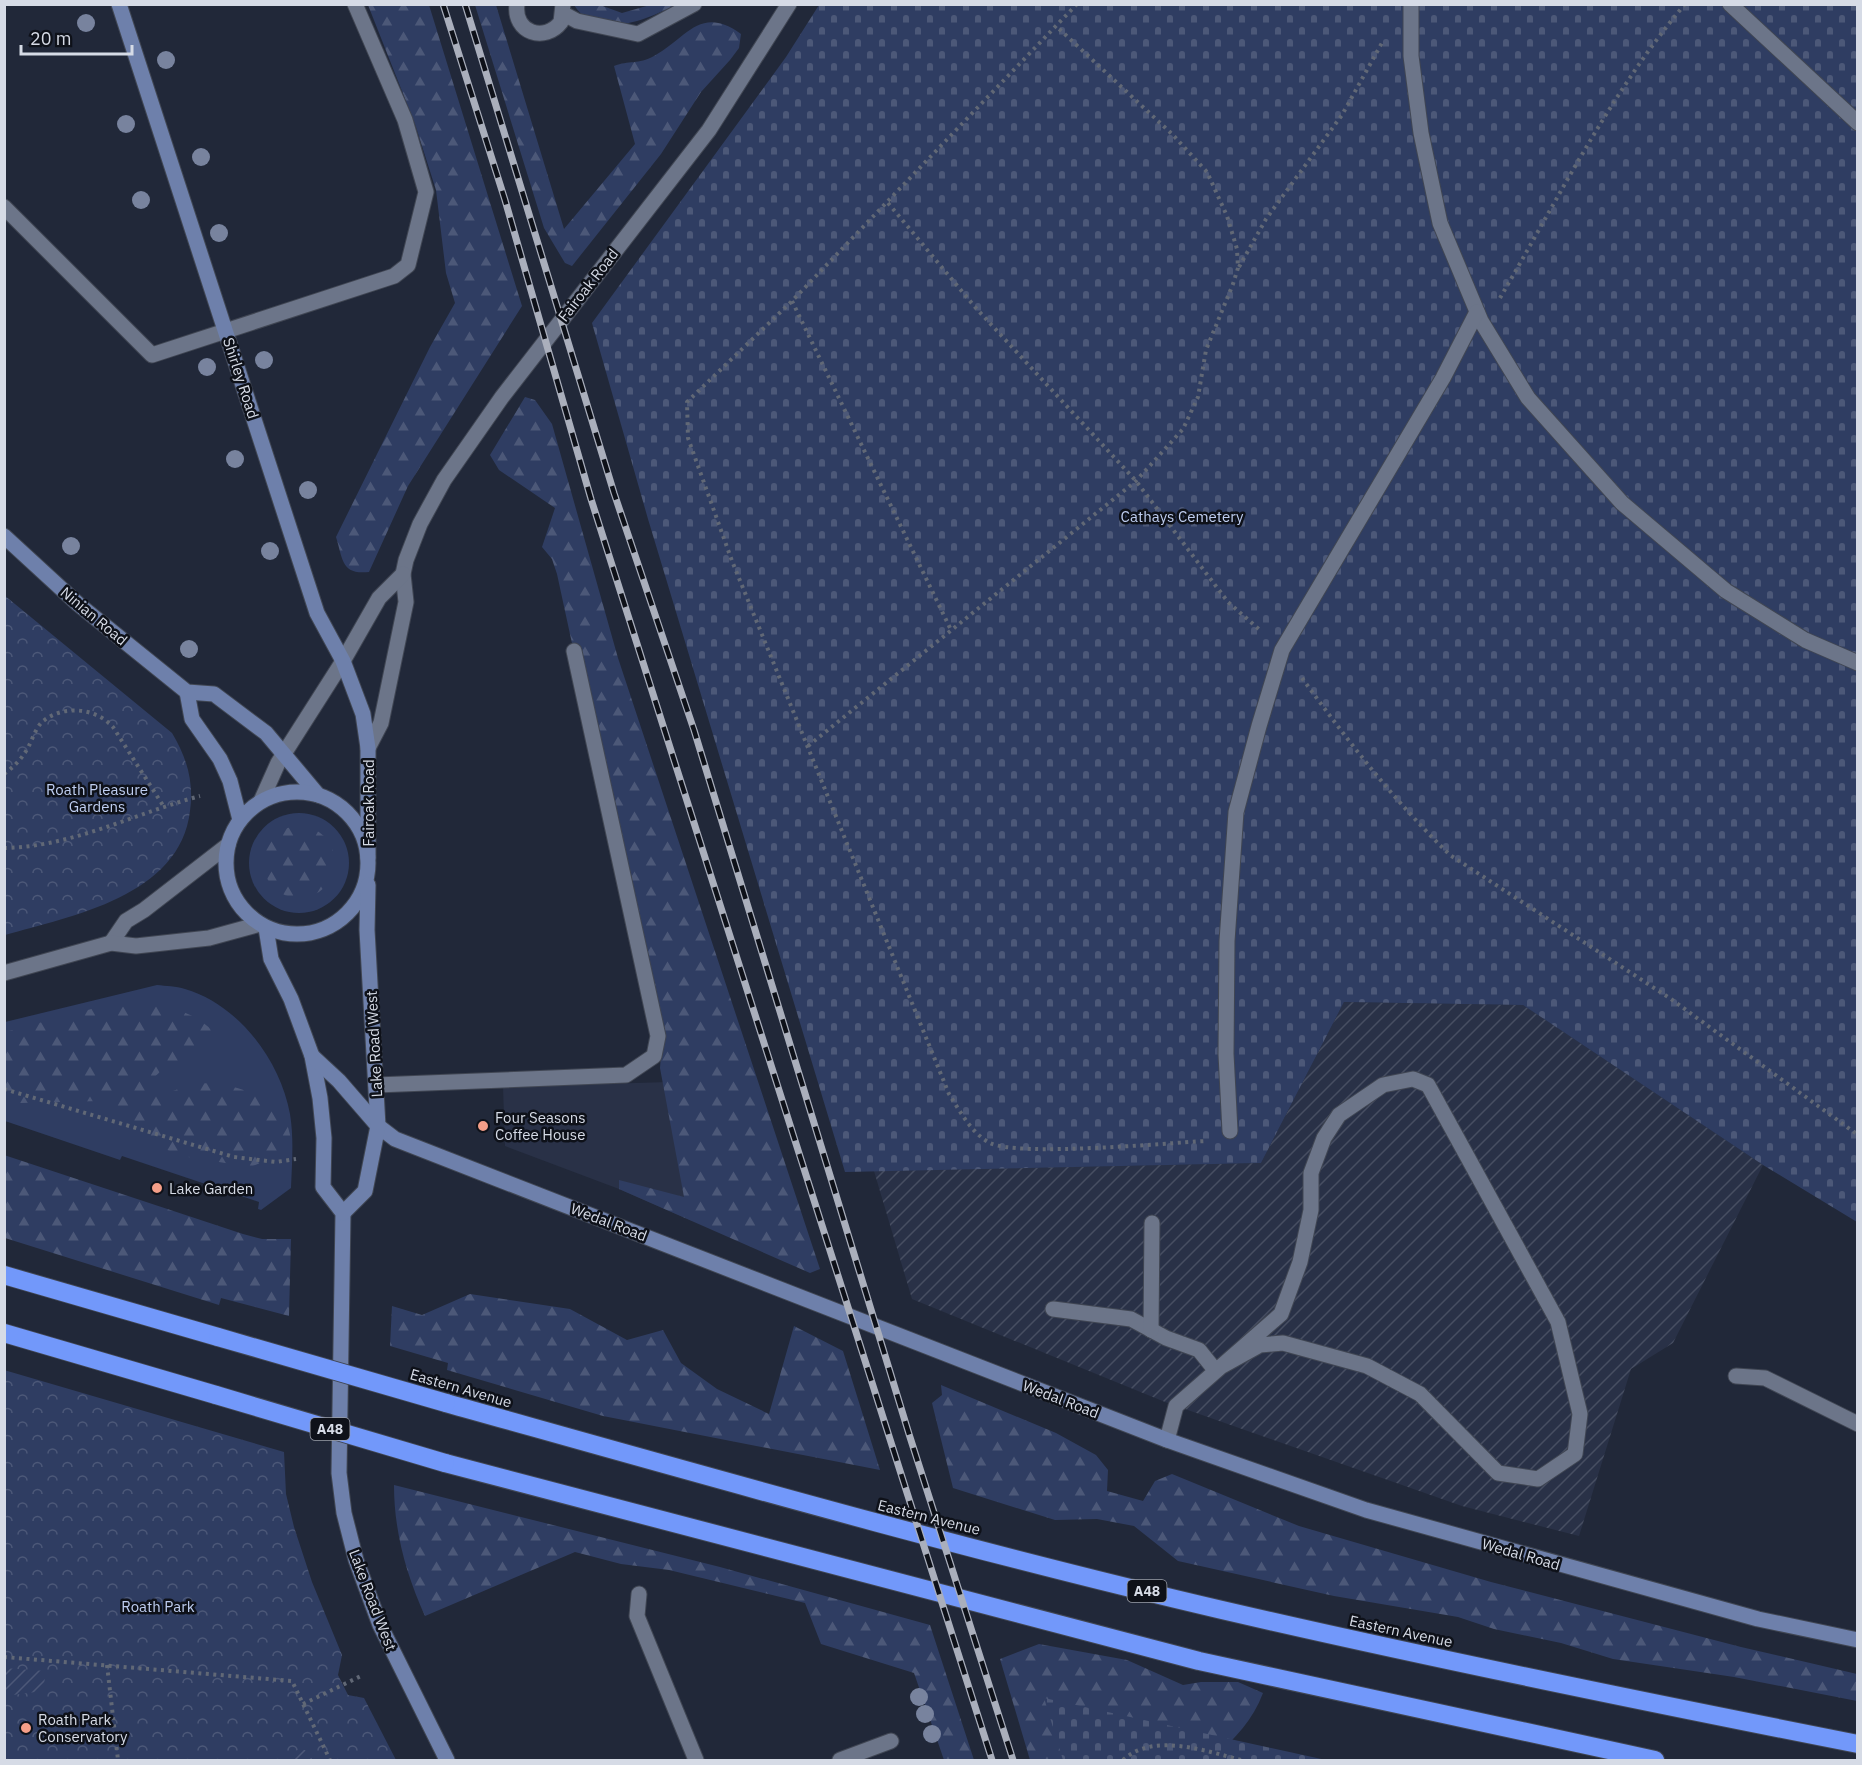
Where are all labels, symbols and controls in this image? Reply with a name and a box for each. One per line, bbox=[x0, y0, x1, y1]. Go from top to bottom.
scale bar bbox=[21, 18, 132, 56]
text: 20 m bbox=[30, 27, 72, 50]
street label: Fairoak Road bbox=[554, 245, 622, 325]
street label: Shirley Road bbox=[219, 335, 263, 421]
park label: Cathays Cemetery bbox=[1121, 507, 1244, 526]
street label: Ninian Road bbox=[57, 583, 131, 649]
street label: Fairoak Road bbox=[359, 759, 378, 847]
park label: Roath Pleasure Gardens bbox=[46, 780, 148, 816]
street label: Lake Road West bbox=[362, 990, 386, 1098]
place label: Four Seasons Coffee House bbox=[495, 1108, 585, 1144]
marker: Four Seasons Coffee House bbox=[476, 1119, 490, 1133]
place label: Lake Garden bbox=[169, 1179, 253, 1198]
marker: Lake Garden bbox=[150, 1181, 164, 1195]
street label: Wedal Road bbox=[568, 1199, 650, 1245]
street label: Eastern Avenue bbox=[408, 1364, 514, 1412]
street label: Wedal Road bbox=[1020, 1376, 1102, 1422]
road number: A48 bbox=[310, 1418, 350, 1440]
street label: Eastern Avenue bbox=[876, 1495, 982, 1539]
street label: Wedal Road bbox=[1480, 1534, 1562, 1574]
street label: Lake Road West bbox=[345, 1547, 401, 1653]
road number: A48 bbox=[1128, 1580, 1166, 1602]
park label: Roath Park bbox=[121, 1597, 195, 1616]
street label: Eastern Avenue bbox=[1348, 1611, 1454, 1651]
place label: Roath Park Conservatory bbox=[38, 1710, 128, 1746]
marker: Roath Park Conservatory bbox=[19, 1721, 33, 1735]

